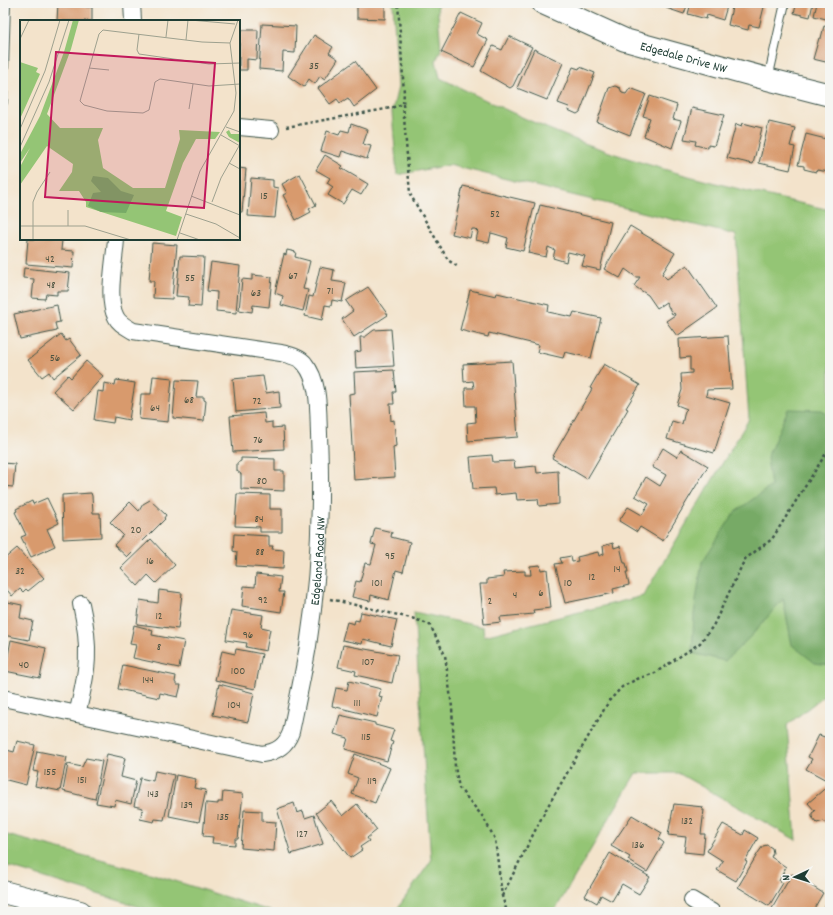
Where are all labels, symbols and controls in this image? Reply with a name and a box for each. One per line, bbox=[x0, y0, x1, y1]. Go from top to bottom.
inset map bbox=[20, 20, 240, 240]
street label: Edgedale Drive NW bbox=[638, 38, 729, 80]
house number: 35 bbox=[309, 59, 319, 75]
house number: 15 bbox=[260, 189, 268, 205]
house number: 52 bbox=[490, 207, 500, 223]
house number: 42 bbox=[45, 252, 55, 268]
house number: 67 bbox=[288, 269, 298, 285]
house number: 55 bbox=[185, 271, 195, 287]
house number: 48 bbox=[47, 278, 55, 294]
house number: 71 bbox=[327, 284, 333, 300]
house number: 63 bbox=[251, 286, 261, 302]
house number: 56 bbox=[50, 351, 60, 367]
house number: 68 bbox=[184, 393, 194, 409]
house number: 72 bbox=[252, 394, 262, 410]
house number: 64 bbox=[150, 401, 160, 417]
house number: 76 bbox=[253, 433, 263, 449]
house number: 80 bbox=[257, 474, 267, 490]
house number: 84 bbox=[255, 512, 263, 528]
street label: Edgeland Road NW bbox=[307, 516, 332, 606]
house number: 20 bbox=[131, 523, 141, 539]
house number: 88 bbox=[256, 545, 264, 561]
house number: 95 bbox=[385, 549, 395, 565]
house number: 16 bbox=[146, 554, 154, 570]
house number: 14 bbox=[614, 562, 620, 578]
house number: 32 bbox=[15, 564, 25, 580]
house number: 12 bbox=[588, 570, 596, 586]
house number: 101 bbox=[372, 576, 382, 592]
house number: 10 bbox=[564, 576, 572, 592]
house number: 6 bbox=[538, 586, 544, 602]
house number: 4 bbox=[513, 588, 517, 604]
house number: 92 bbox=[258, 593, 268, 609]
house number: 2 bbox=[488, 594, 493, 610]
house number: 12 bbox=[155, 609, 163, 625]
house number: 96 bbox=[243, 628, 253, 644]
house number: 8 bbox=[157, 640, 161, 656]
house number: 107 bbox=[362, 655, 374, 671]
house number: 40 bbox=[19, 658, 29, 674]
house number: 100 bbox=[231, 664, 245, 680]
house number: 144 bbox=[142, 673, 154, 689]
house number: 111 bbox=[353, 696, 361, 712]
house number: 104 bbox=[228, 698, 240, 714]
house number: 115 bbox=[361, 730, 371, 746]
house number: 155 bbox=[44, 765, 56, 781]
house number: 151 bbox=[77, 773, 87, 789]
house number: 119 bbox=[367, 774, 377, 790]
house number: 143 bbox=[147, 787, 159, 803]
house number: 139 bbox=[181, 798, 193, 814]
house number: 135 bbox=[217, 810, 229, 826]
house number: 132 bbox=[681, 814, 693, 830]
house number: 127 bbox=[296, 827, 308, 843]
house number: 136 bbox=[632, 838, 644, 854]
north arrow bbox=[775, 857, 815, 897]
text: N bbox=[779, 874, 795, 881]

